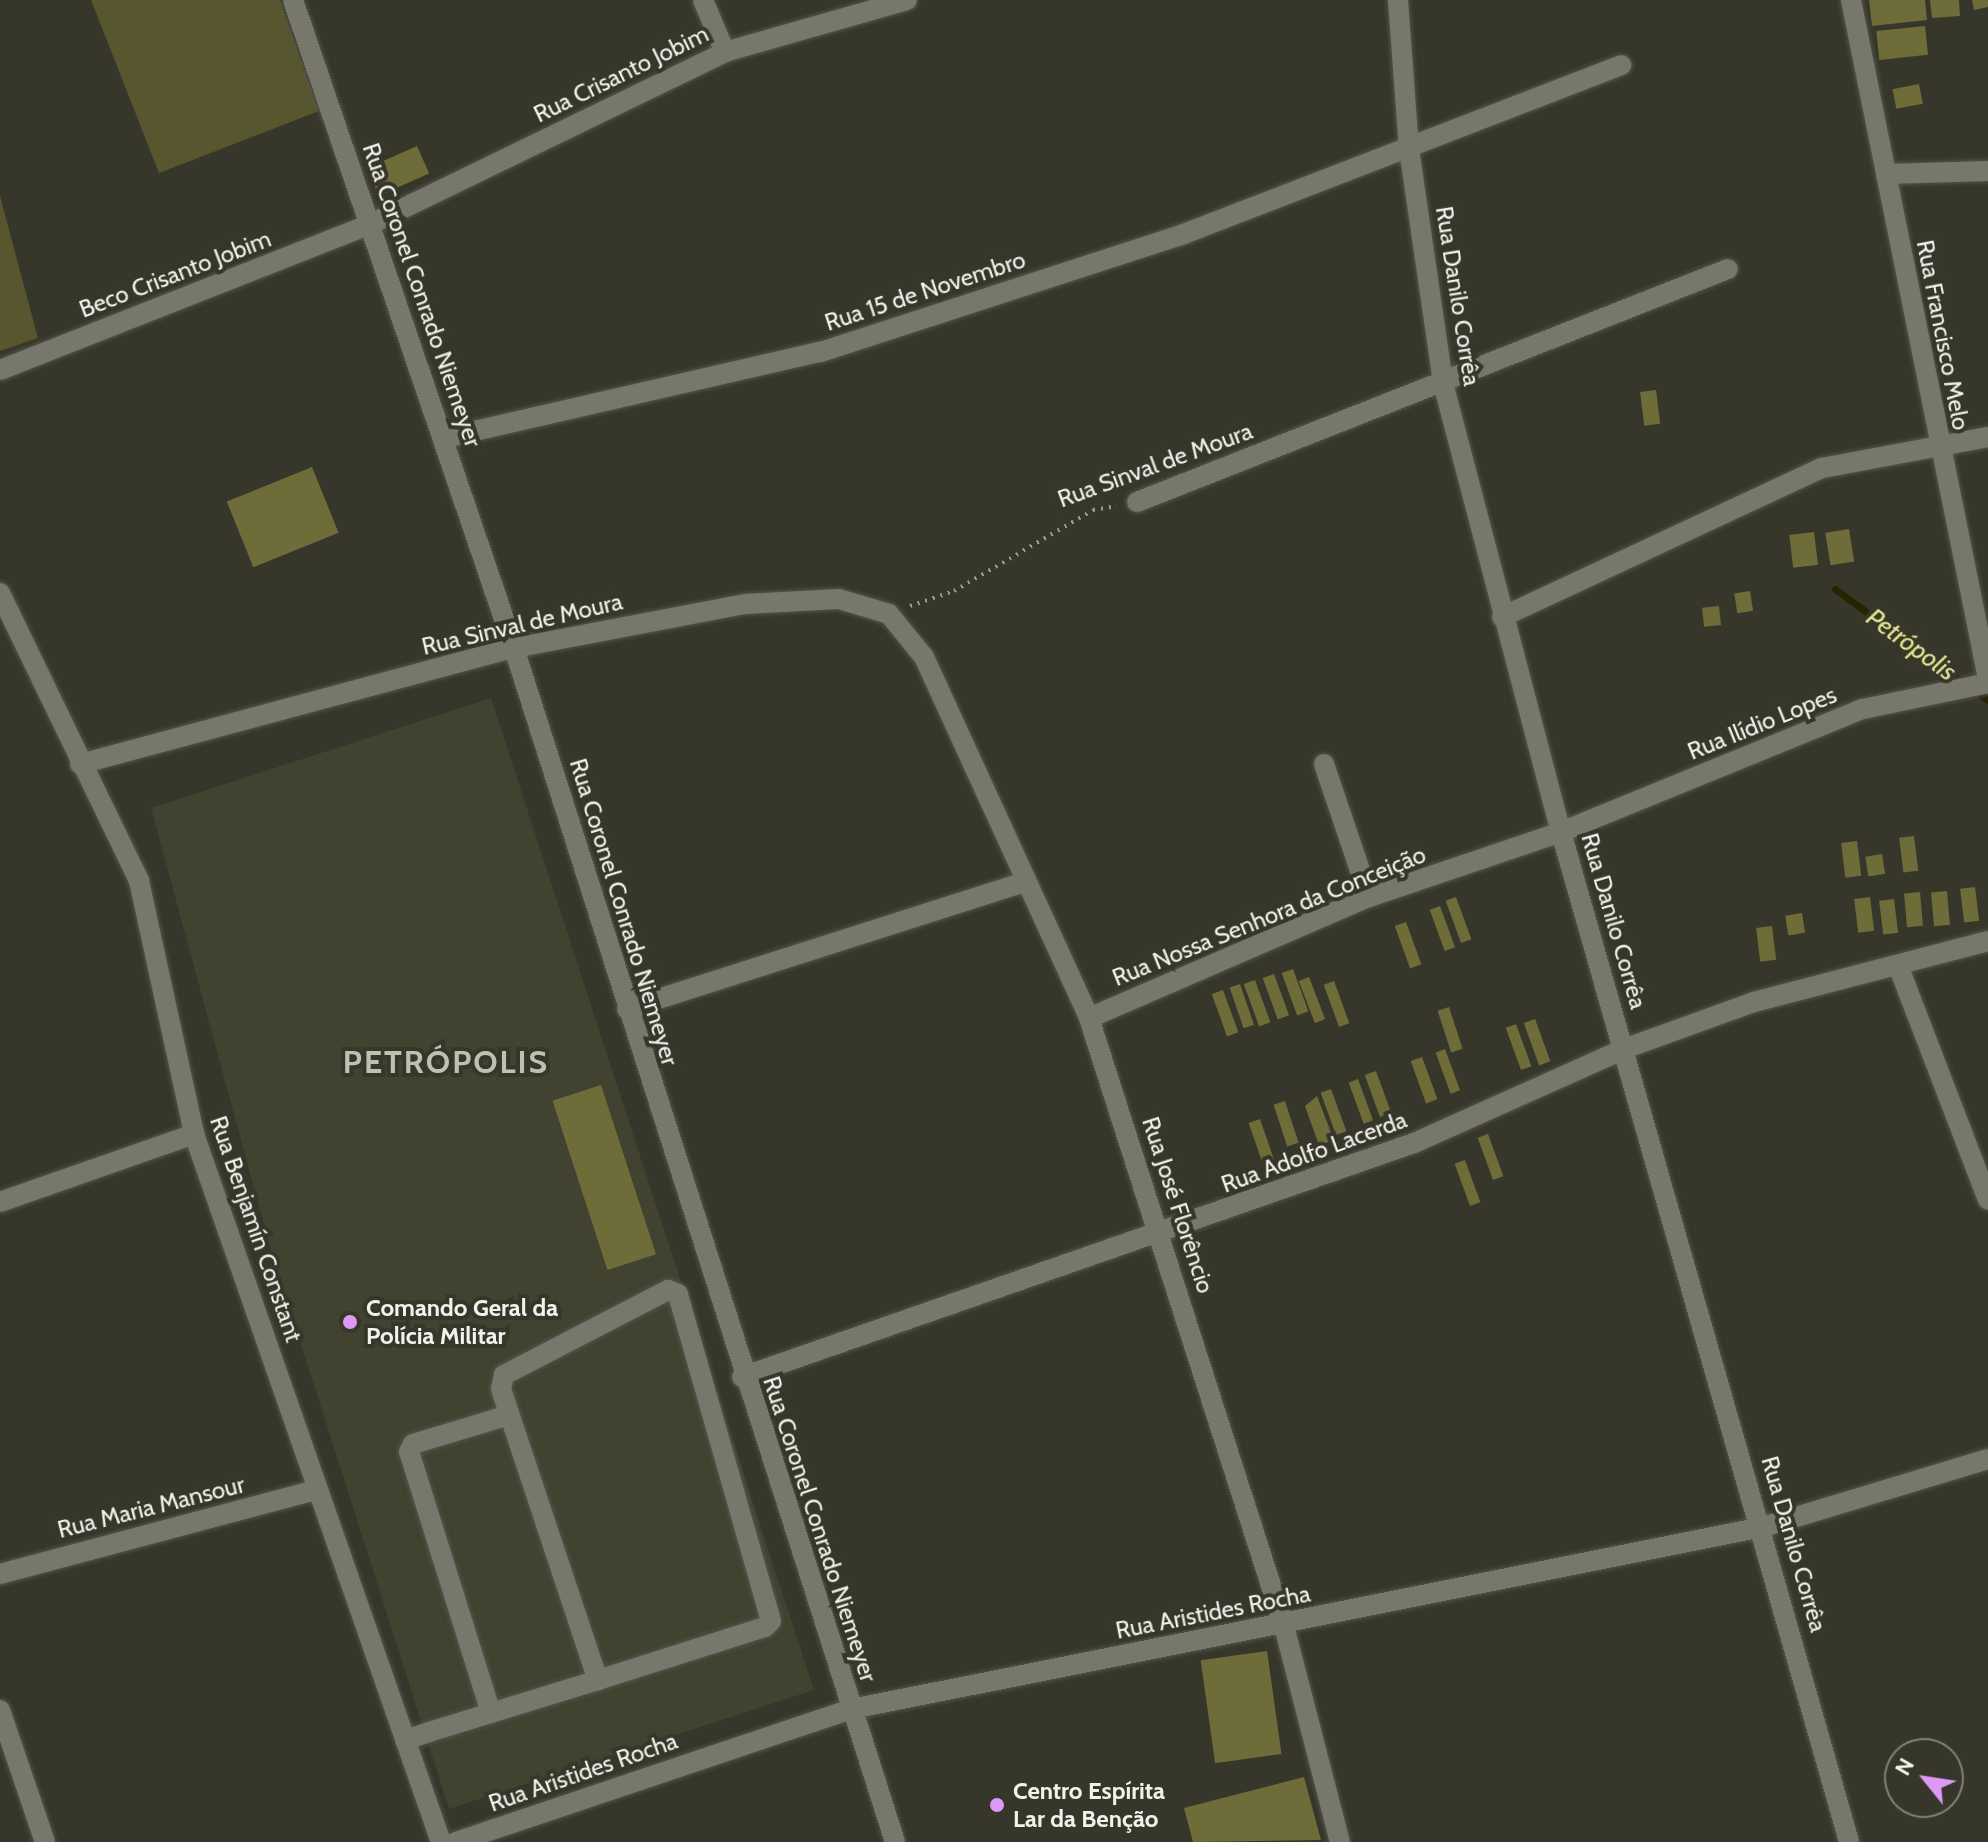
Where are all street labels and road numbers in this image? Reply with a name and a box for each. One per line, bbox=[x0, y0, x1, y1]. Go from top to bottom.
street label: Rua Crisanto Jobim bbox=[529, 19, 713, 129]
street label: Rua Coronel Conrado Niemeyer bbox=[356, 139, 488, 451]
street label: Rua Danilo Corrêa bbox=[1430, 204, 1486, 388]
street label: Beco Crisanto Jobim bbox=[75, 224, 275, 324]
street label: Rua Francisco Melo bbox=[1910, 238, 1976, 432]
street label: Rua 15 de Novembro bbox=[821, 245, 1029, 337]
street label: Rua Sinval de Moura bbox=[1054, 416, 1256, 514]
street label: Rua Sinval de Moura bbox=[419, 587, 625, 661]
street label: Rua Ilídio Lopes bbox=[1683, 680, 1841, 766]
street label: Rua Coronel Conrado Niemeyer bbox=[564, 755, 684, 1069]
street label: Rua Danilo Corrêa bbox=[1575, 830, 1653, 1012]
street label: Rua Nossa Senhora da Conceição bbox=[1108, 840, 1430, 992]
street label: Rua Adolfo Lacerda bbox=[1217, 1105, 1411, 1199]
street label: Rua Benjamín Constant bbox=[204, 1112, 308, 1346]
street label: Rua José Florêncio bbox=[1136, 1113, 1220, 1297]
street label: Rua Coronel Conrado Niemeyer bbox=[757, 1373, 883, 1685]
street label: Rua Danilo Corrêa bbox=[1755, 1453, 1833, 1635]
street label: Rua Maria Mansour bbox=[55, 1470, 247, 1544]
street label: Rua Aristides Rocha bbox=[1113, 1579, 1313, 1645]
street label: Rua Aristides Rocha bbox=[485, 1726, 681, 1818]

